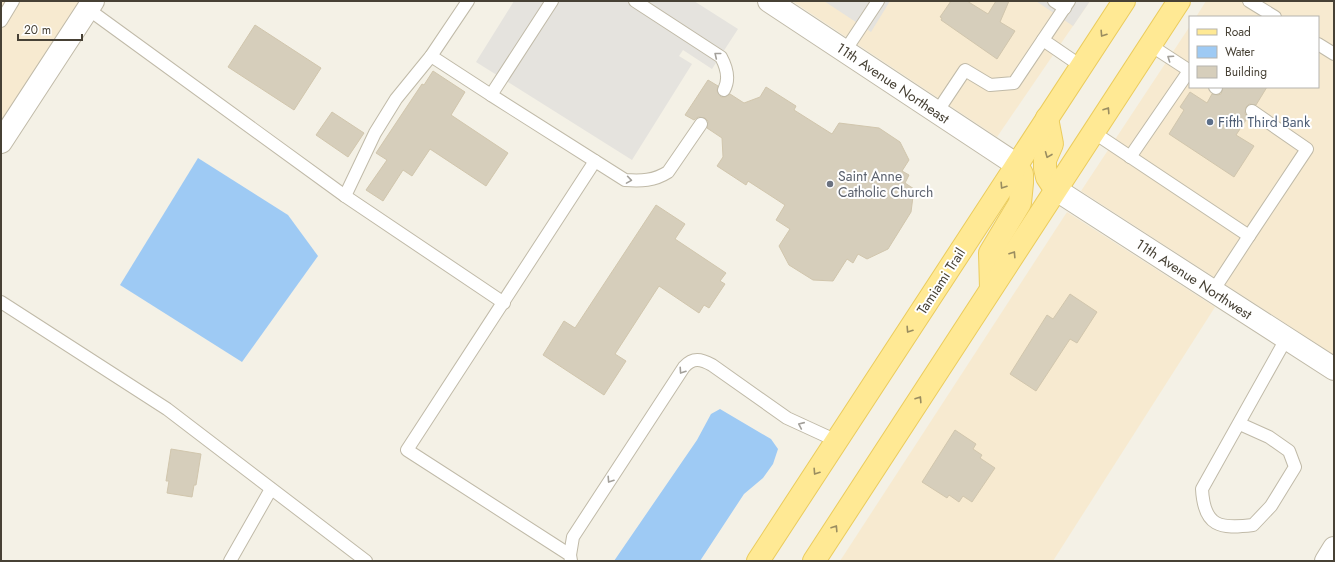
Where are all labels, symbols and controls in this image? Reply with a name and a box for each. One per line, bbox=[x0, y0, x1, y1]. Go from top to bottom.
scale bar bbox=[18, 16, 82, 42]
legend bbox=[1189, 16, 1319, 88]
text: 20 m bbox=[24, 21, 51, 39]
text: Road bbox=[1225, 23, 1251, 41]
one-way arrow bbox=[1100, 30, 1107, 37]
street label: 11th Avenue Northeast bbox=[833, 38, 954, 129]
text: Water bbox=[1225, 43, 1256, 61]
one-way arrow bbox=[714, 53, 722, 60]
one-way arrow bbox=[1167, 55, 1174, 63]
text: Building bbox=[1225, 63, 1267, 81]
one-way arrow bbox=[1102, 108, 1109, 115]
place label: Fifth Third Bank bbox=[1218, 112, 1311, 132]
marker: Fifth Third Bank bbox=[1205, 117, 1215, 127]
one-way arrow bbox=[1044, 151, 1052, 158]
place label: Saint Anne Catholic Church bbox=[838, 166, 933, 202]
one-way arrow bbox=[625, 175, 632, 183]
marker: Saint Anne Catholic Church bbox=[825, 179, 835, 189]
one-way arrow bbox=[1000, 182, 1008, 189]
street label: 11th Avenue Northwest bbox=[1132, 234, 1256, 324]
street label: Tamiami Trail bbox=[912, 244, 970, 318]
one-way arrow bbox=[1008, 251, 1015, 258]
one-way arrow bbox=[906, 326, 914, 333]
one-way arrow bbox=[680, 367, 687, 374]
one-way arrow bbox=[915, 396, 922, 403]
one-way arrow bbox=[798, 421, 805, 429]
one-way arrow bbox=[813, 468, 821, 475]
one-way arrow bbox=[607, 476, 615, 483]
one-way arrow bbox=[830, 525, 838, 532]

